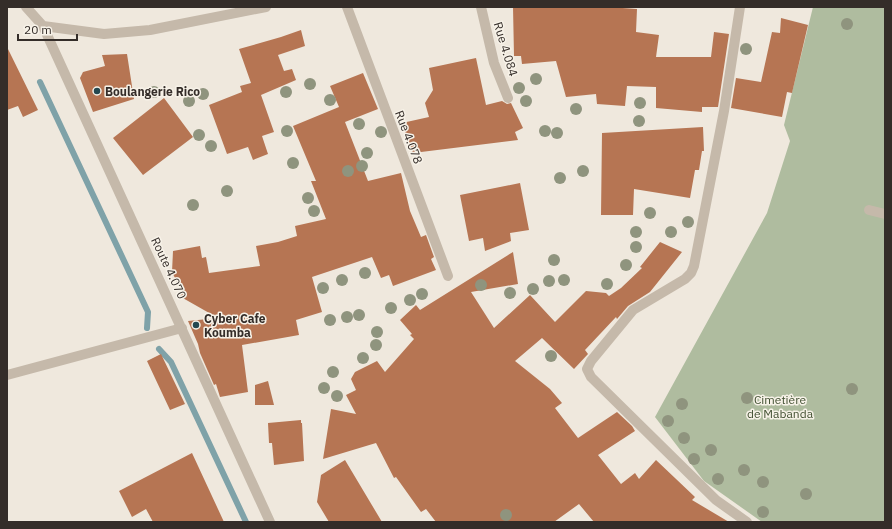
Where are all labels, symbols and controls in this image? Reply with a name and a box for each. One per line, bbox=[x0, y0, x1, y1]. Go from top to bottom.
scale bar bbox=[18, 16, 77, 42]
street label: Rue 4.084 bbox=[491, 20, 521, 78]
text: 20 m bbox=[24, 22, 52, 37]
place label: Boulangerie Rico bbox=[105, 84, 200, 99]
marker: Boulangerie Rico bbox=[92, 86, 102, 96]
street label: Rue 4.078 bbox=[392, 108, 426, 166]
street label: Route 4.070 bbox=[148, 235, 190, 301]
place label: Cyber Cafe Koumba bbox=[204, 311, 266, 340]
marker: Cyber Cafe Koumba bbox=[191, 320, 201, 330]
park label: Cimetière de Mabanda bbox=[747, 392, 814, 421]

